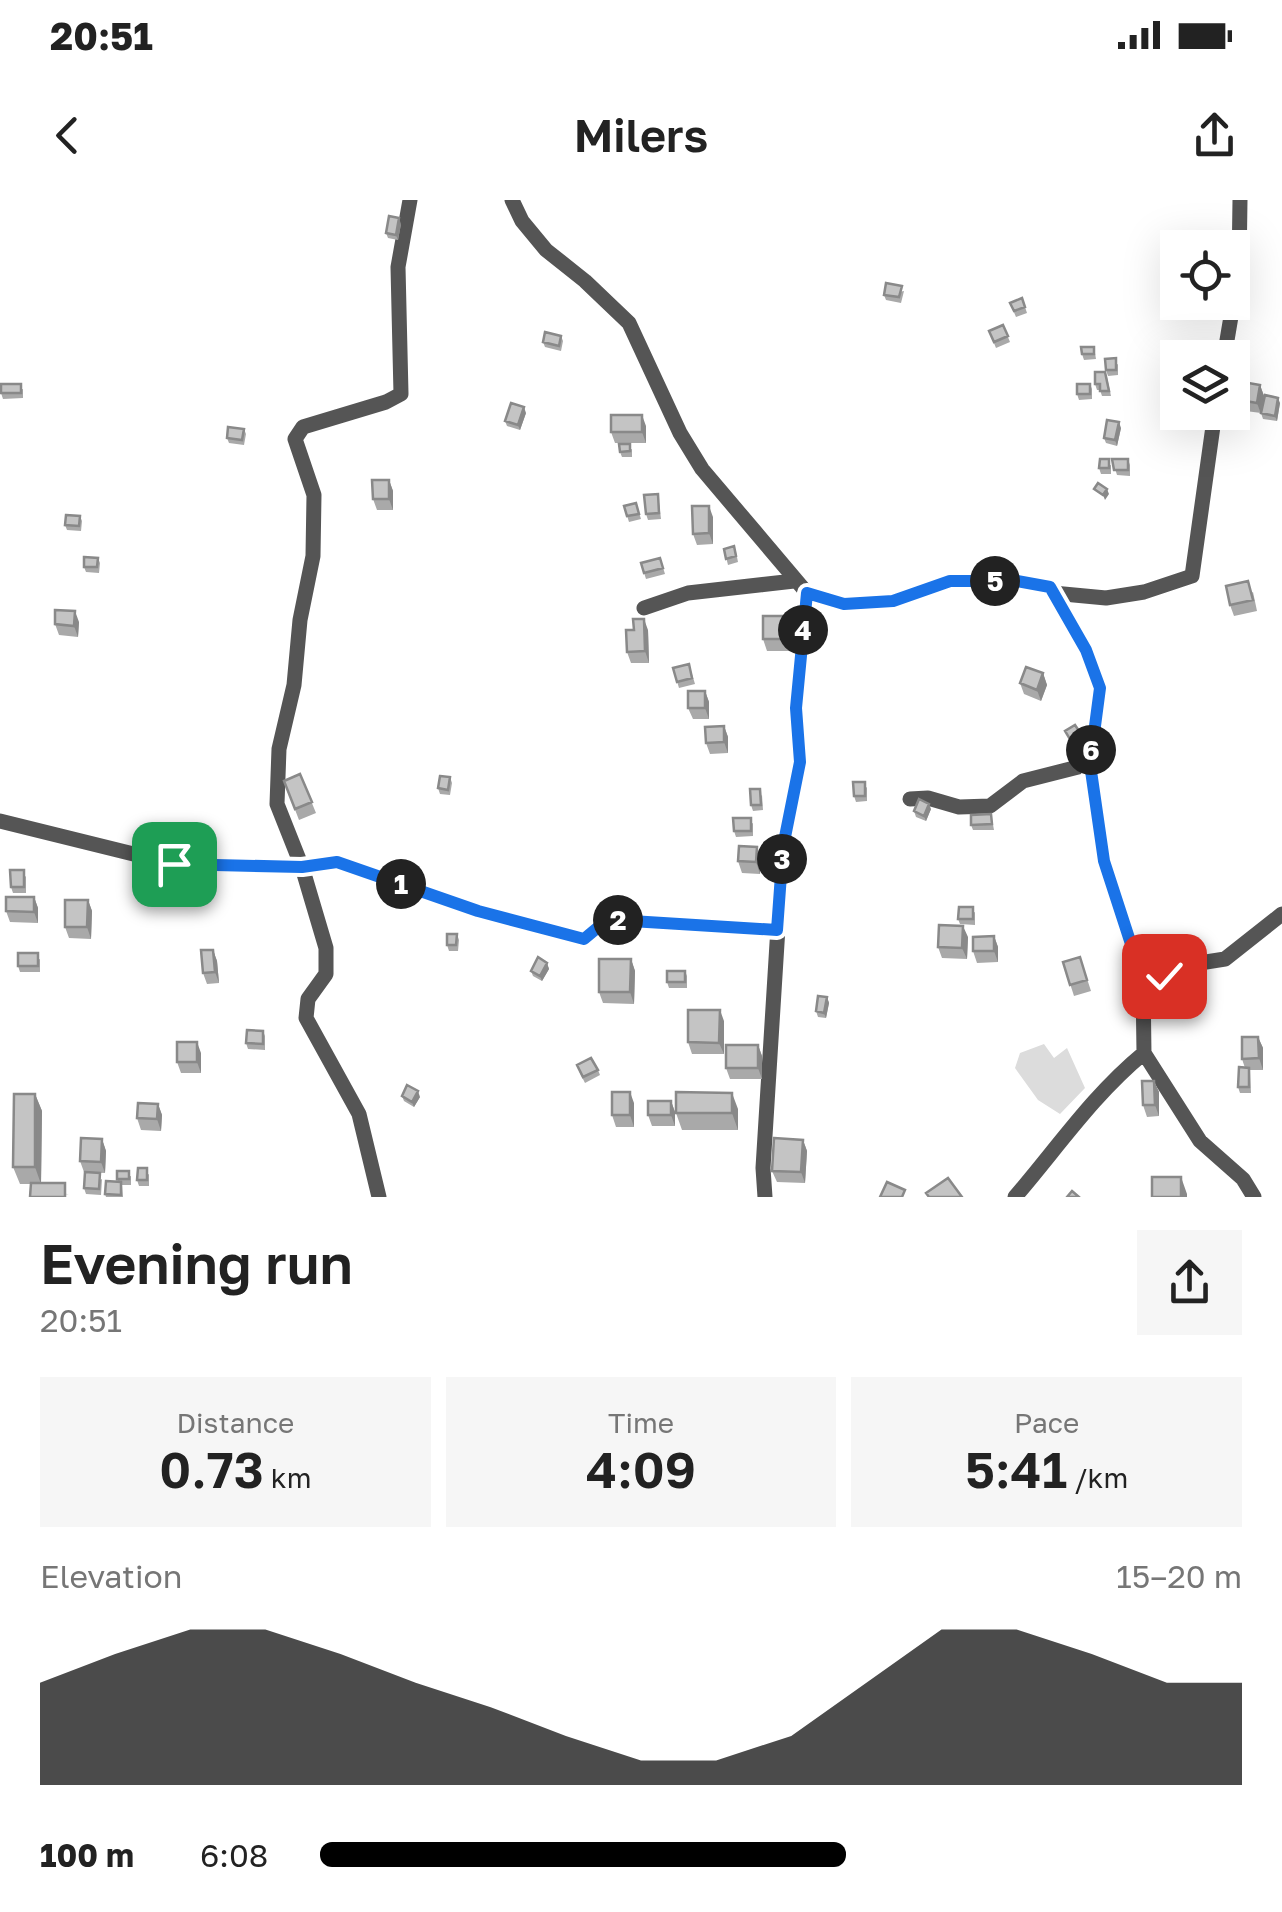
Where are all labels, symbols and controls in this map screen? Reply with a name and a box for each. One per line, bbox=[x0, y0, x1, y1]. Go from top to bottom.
text: 20:51 bbox=[50, 13, 153, 58]
icon: back bbox=[40, 108, 95, 163]
text: Milers bbox=[574, 108, 708, 162]
icon: share bbox=[1187, 108, 1242, 163]
map controls bbox=[1160, 230, 1250, 430]
button: locate bbox=[1160, 230, 1250, 320]
button: layers bbox=[1160, 340, 1250, 430]
pin: 5 bbox=[970, 556, 1020, 606]
text: 5 bbox=[986, 564, 1004, 597]
pin: 4 bbox=[778, 605, 828, 655]
text: 4 bbox=[794, 613, 812, 646]
pin: 6 bbox=[1066, 725, 1116, 775]
text: 6 bbox=[1082, 733, 1100, 766]
pin bbox=[132, 822, 217, 907]
pin: 3 bbox=[757, 834, 807, 884]
icon: arrive bbox=[147, 837, 202, 892]
text: 3 bbox=[773, 842, 791, 875]
pin: 1 bbox=[376, 859, 426, 909]
text: 1 bbox=[394, 867, 408, 900]
pin: 2 bbox=[593, 895, 643, 945]
text: 2 bbox=[609, 903, 627, 936]
pin bbox=[1122, 934, 1207, 1019]
icon: check bbox=[1137, 949, 1192, 1004]
text: Evening run bbox=[40, 1230, 353, 1296]
button: share bbox=[1137, 1230, 1242, 1335]
text: 20:51 bbox=[40, 1301, 122, 1339]
text: Distance bbox=[176, 1406, 294, 1439]
text: Time bbox=[608, 1406, 674, 1439]
text: Pace bbox=[1014, 1406, 1079, 1439]
text: 0.73 bbox=[159, 1439, 264, 1499]
text: 4:09 bbox=[586, 1439, 696, 1499]
text: 5:41 bbox=[965, 1439, 1067, 1499]
text: km bbox=[264, 1461, 311, 1494]
text: /km bbox=[1067, 1461, 1128, 1494]
text: Elevation bbox=[40, 1557, 182, 1595]
text: 15–20 m bbox=[1116, 1557, 1242, 1595]
text: 100 m bbox=[40, 1836, 134, 1874]
text: 6:08 bbox=[200, 1836, 268, 1874]

